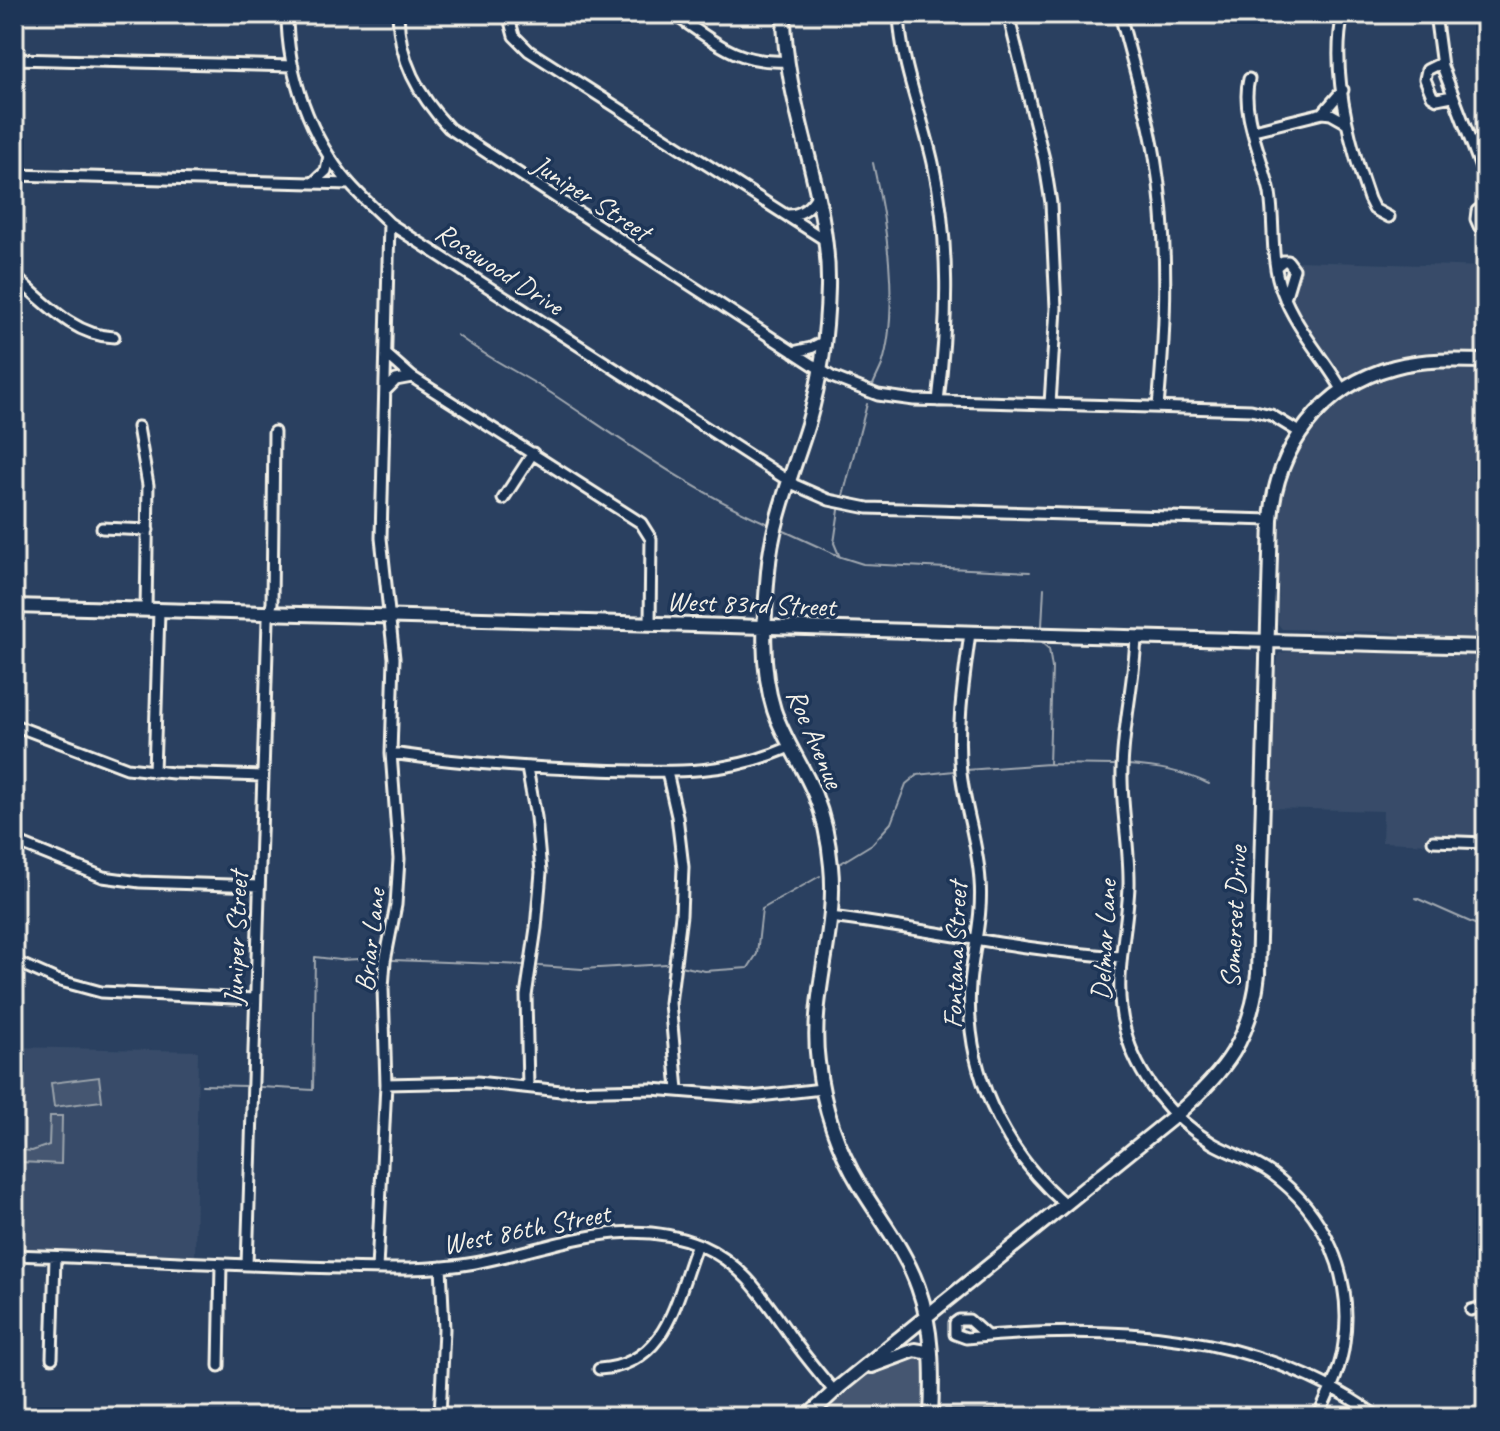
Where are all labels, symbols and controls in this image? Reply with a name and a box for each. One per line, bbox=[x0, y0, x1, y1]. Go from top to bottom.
street label: Juniper Street bbox=[524, 145, 660, 251]
street label: Rosewood Drive bbox=[429, 214, 572, 324]
street label: West 83rd Street bbox=[666, 583, 839, 624]
street label: Roe Avenue bbox=[779, 683, 853, 795]
street label: Somerset Drive bbox=[1212, 843, 1255, 989]
street label: Juniper Street bbox=[216, 867, 255, 1007]
street label: Fontana Street bbox=[934, 877, 975, 1029]
street label: Delmar Lane bbox=[1083, 877, 1124, 1001]
street label: Briar Lane bbox=[346, 885, 393, 993]
street label: West 86th Street bbox=[440, 1195, 615, 1262]

